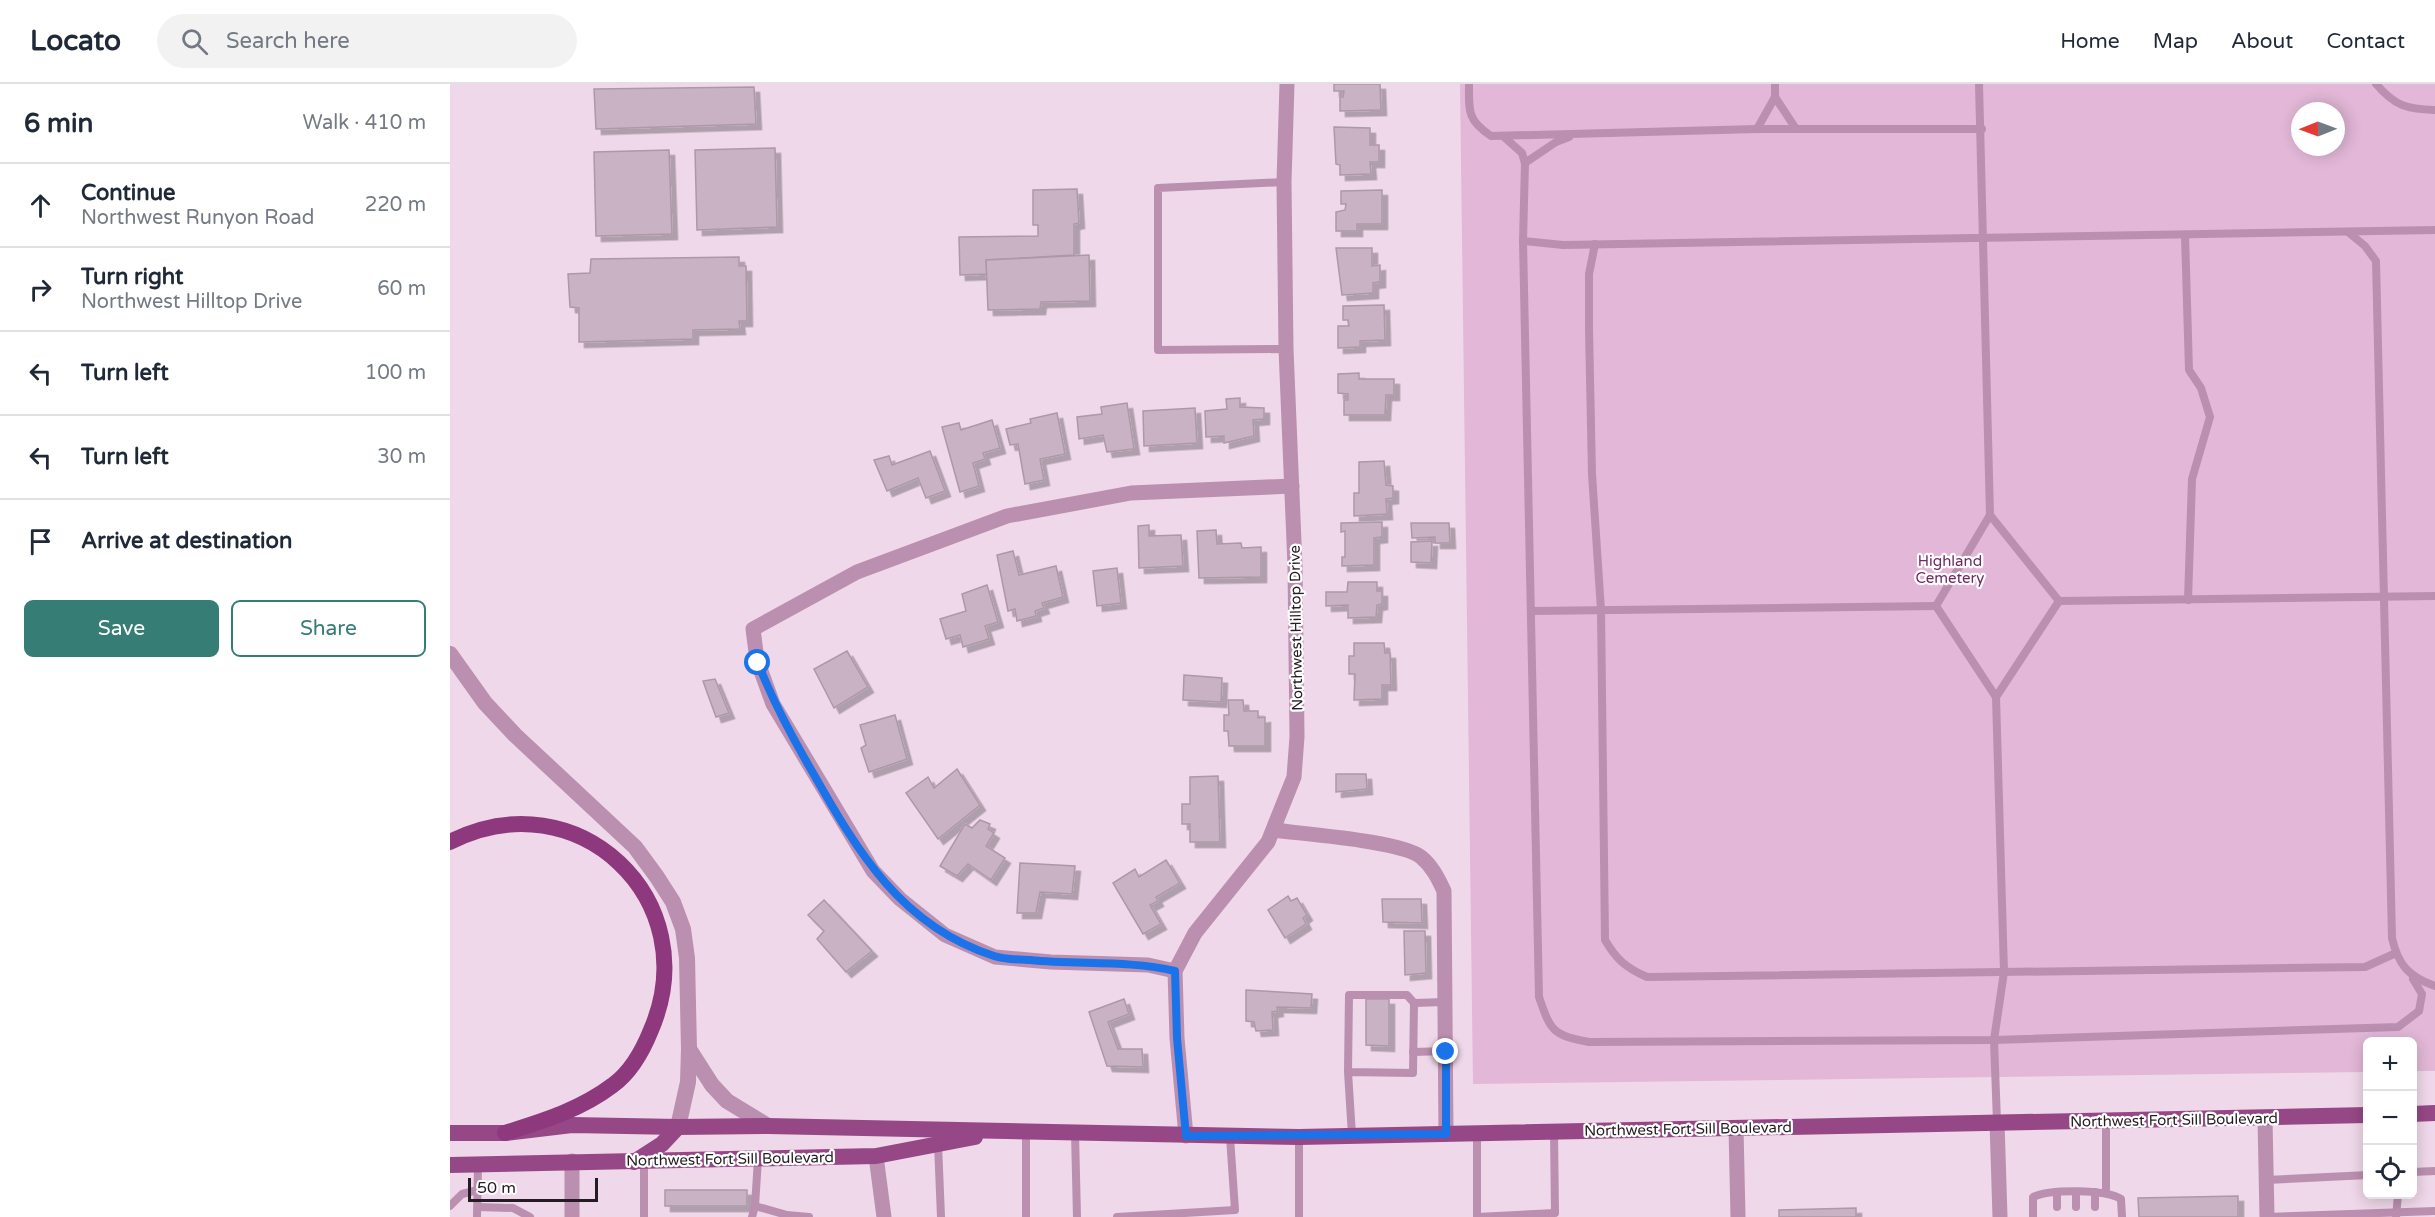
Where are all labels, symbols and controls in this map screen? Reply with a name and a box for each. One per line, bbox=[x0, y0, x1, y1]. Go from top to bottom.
search box bbox=[157, 14, 577, 68]
text: Locato bbox=[30, 24, 121, 58]
icon: search bbox=[178, 25, 211, 58]
text: Search here bbox=[226, 28, 350, 54]
text: Home bbox=[2060, 29, 2120, 54]
text: Map bbox=[2153, 29, 2198, 54]
text: About bbox=[2231, 29, 2293, 54]
text: Contact bbox=[2326, 29, 2405, 54]
north arrow bbox=[2291, 102, 2345, 156]
text: 6 min bbox=[24, 108, 93, 139]
text: Walk · 410 m bbox=[303, 111, 426, 135]
text: Continue bbox=[81, 180, 176, 206]
icon: ahead bbox=[24, 189, 57, 222]
text: 220 m bbox=[365, 193, 426, 217]
text: Northwest Runyon Road bbox=[81, 206, 314, 230]
text: Turn right bbox=[81, 264, 183, 290]
icon: right bbox=[24, 273, 57, 306]
text: 60 m bbox=[377, 277, 426, 301]
text: Northwest Hilltop Drive bbox=[81, 290, 302, 314]
icon: left bbox=[24, 357, 57, 390]
text: Turn left bbox=[81, 360, 169, 386]
text: 100 m bbox=[365, 361, 426, 385]
icon: left bbox=[24, 441, 57, 474]
text: Turn left bbox=[81, 444, 169, 470]
text: 30 m bbox=[377, 445, 426, 469]
icon: arrive bbox=[24, 525, 57, 558]
text: Arrive at destination bbox=[81, 528, 292, 554]
street label: Northwest Hilltop Drive bbox=[1286, 545, 1306, 711]
park label: Highland Cemetery bbox=[1916, 552, 1984, 587]
button: Save bbox=[24, 600, 219, 657]
button: Share bbox=[231, 600, 426, 657]
route start bbox=[744, 649, 770, 675]
map controls bbox=[2363, 1037, 2417, 1199]
button: + bbox=[2363, 1037, 2417, 1091]
route end bbox=[1432, 1038, 1458, 1064]
button: − bbox=[2363, 1091, 2417, 1145]
street label: Northwest Fort Sill Boulevard bbox=[2070, 1109, 2278, 1131]
street label: Northwest Fort Sill Boulevard bbox=[1584, 1118, 1792, 1140]
button: locate bbox=[2363, 1145, 2417, 1199]
street label: Northwest Fort Sill Boulevard bbox=[626, 1148, 834, 1170]
scale bar bbox=[468, 1175, 598, 1202]
text: 50 m bbox=[477, 1178, 516, 1198]

